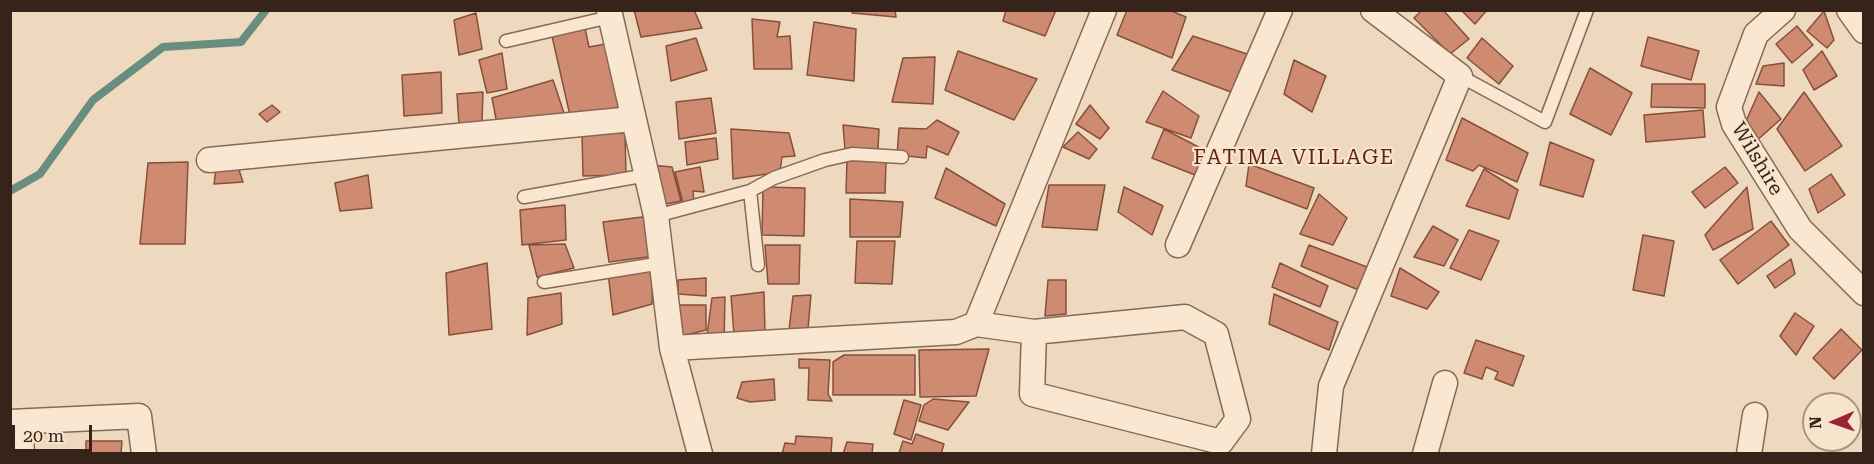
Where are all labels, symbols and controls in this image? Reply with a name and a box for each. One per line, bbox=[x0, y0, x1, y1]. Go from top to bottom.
street label: Wilshire bbox=[1726, 118, 1788, 200]
district label: FATIMA VILLAGE bbox=[1193, 145, 1395, 171]
north arrow bbox=[1802, 392, 1862, 452]
scale bar bbox=[15, 413, 94, 451]
text: N bbox=[1806, 416, 1825, 429]
text: 20 m bbox=[23, 425, 64, 446]

